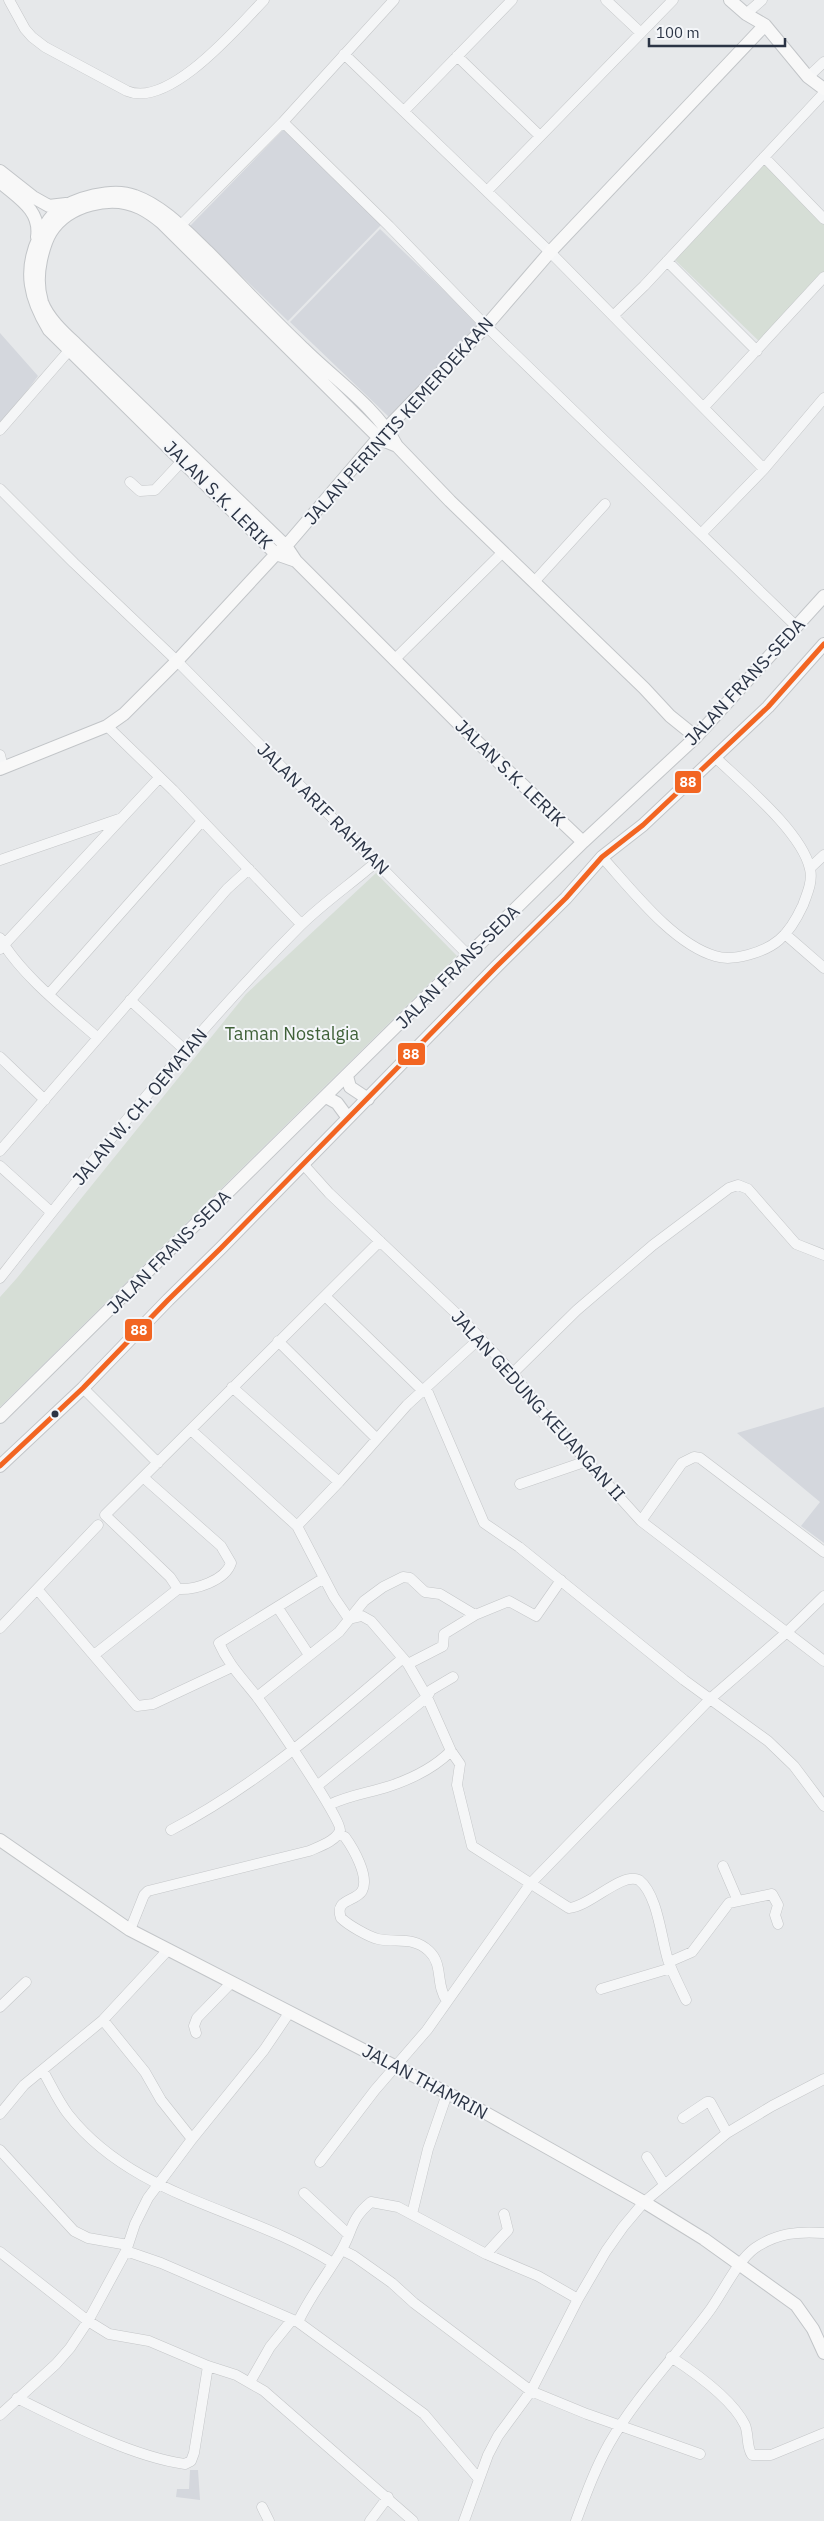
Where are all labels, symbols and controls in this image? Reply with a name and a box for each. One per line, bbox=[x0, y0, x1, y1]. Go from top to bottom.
scale bar bbox=[649, 15, 785, 47]
text: 100 m bbox=[656, 23, 700, 42]
street label: JALAN PERINTIS KEMERDEKAAN bbox=[299, 312, 498, 529]
street label: JALAN S.K. LERIK bbox=[159, 436, 278, 554]
street label: JALAN FRANS-SEDA bbox=[680, 613, 810, 750]
street label: JALAN S.K. LERIK bbox=[450, 714, 571, 831]
street label: JALAN ARIF RAHMAN bbox=[252, 738, 394, 880]
line badge: 88 bbox=[674, 770, 702, 794]
text: 88 bbox=[680, 773, 696, 791]
street label: JALAN FRANS-SEDA bbox=[391, 899, 525, 1034]
park label: Taman Nostalgia bbox=[225, 1022, 360, 1045]
street label: JALAN W. CH. OEMATAN bbox=[67, 1024, 212, 1190]
line badge: 88 bbox=[397, 1042, 426, 1066]
text: 88 bbox=[403, 1045, 419, 1063]
street label: JALAN FRANS-SEDA bbox=[102, 1184, 236, 1319]
street label: JALAN GEDUNG KEUANGAN II bbox=[447, 1306, 630, 1506]
line badge: 88 bbox=[124, 1318, 153, 1342]
text: 88 bbox=[131, 1321, 147, 1339]
unlabelled marker bbox=[50, 1409, 60, 1419]
street label: JALAN THAMRIN bbox=[358, 2039, 492, 2124]

